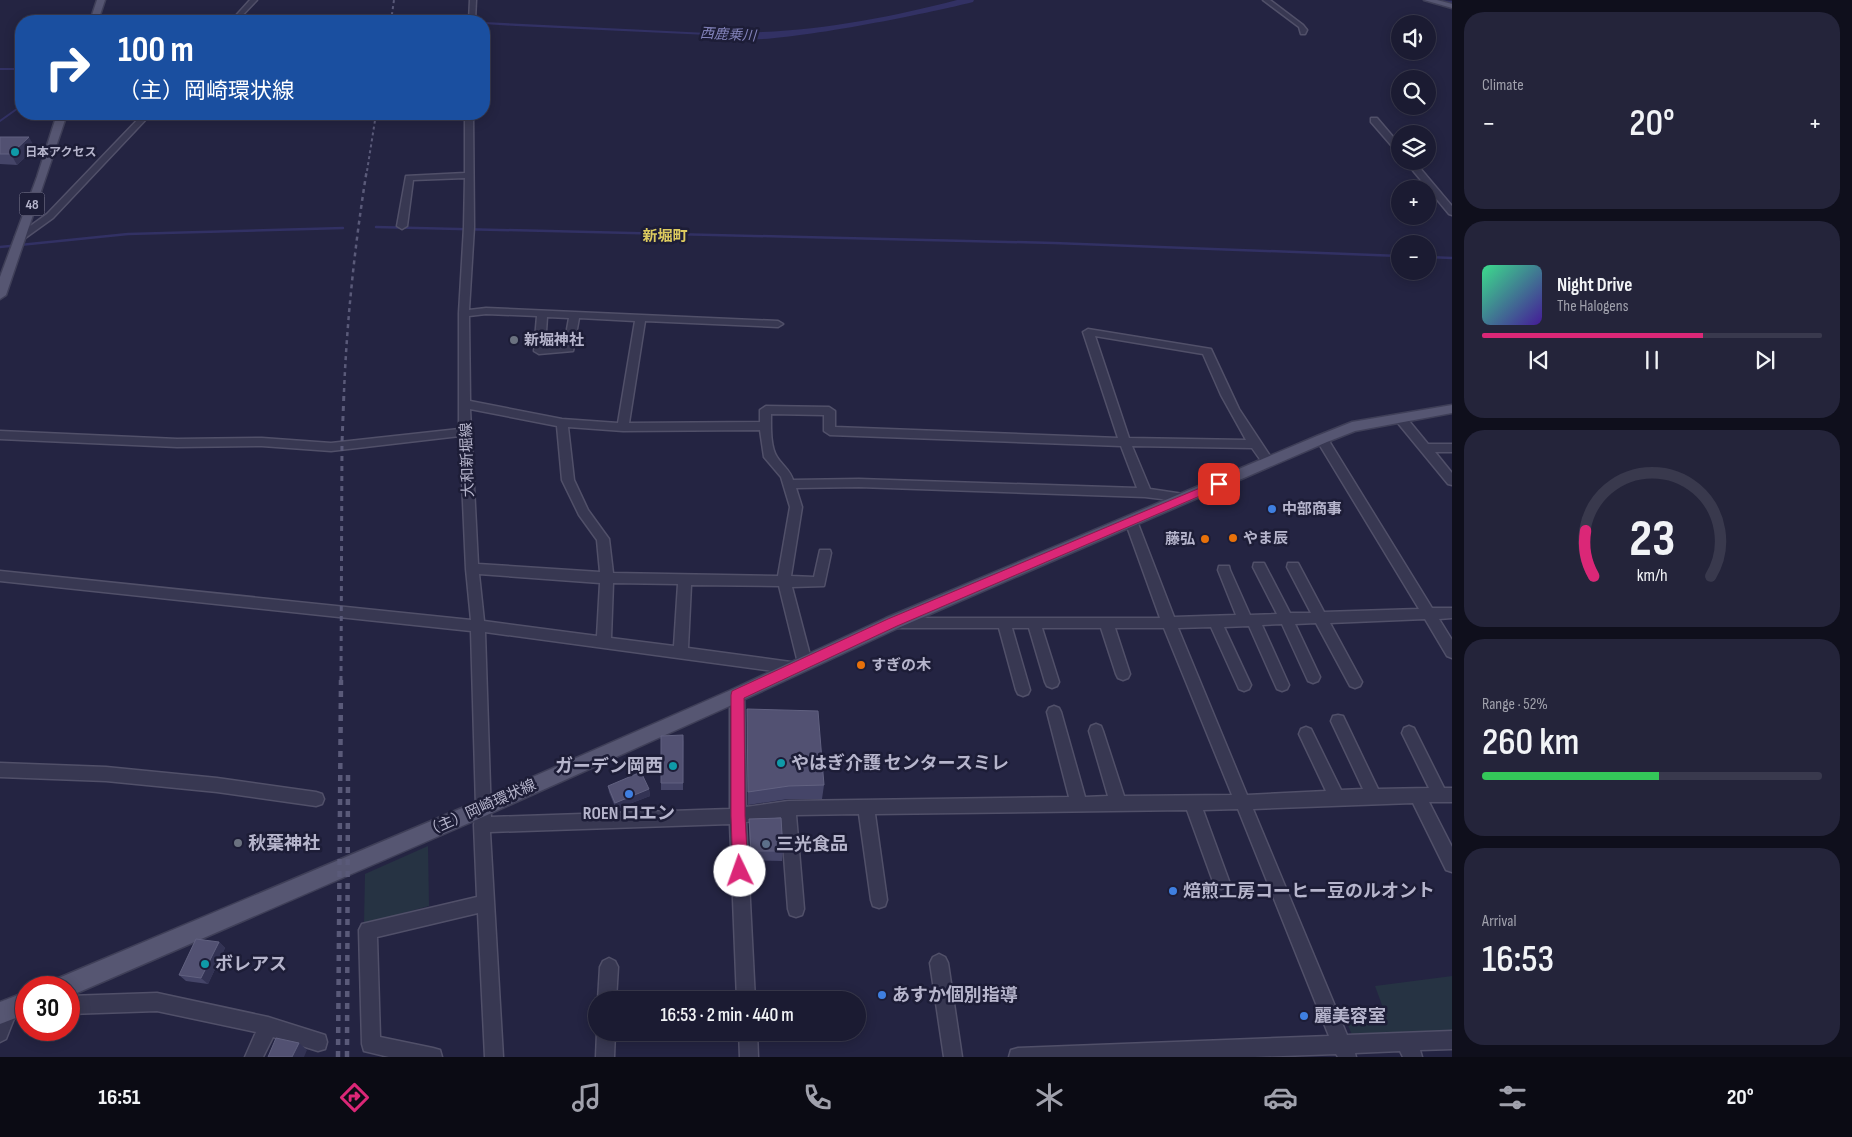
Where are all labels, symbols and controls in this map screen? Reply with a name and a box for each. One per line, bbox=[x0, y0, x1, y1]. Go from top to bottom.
map controls bbox=[1391, 15, 1436, 280]
button: sound bbox=[1391, 15, 1436, 60]
water label: 西鹿乗川 bbox=[700, 25, 758, 45]
text: 100 m bbox=[118, 29, 194, 72]
icon: right bbox=[35, 35, 100, 100]
button: search bbox=[1391, 70, 1436, 115]
text: Climate bbox=[1482, 76, 1524, 95]
text: （主）岡崎環状線 bbox=[118, 78, 294, 105]
text: 20° bbox=[1629, 101, 1675, 146]
text: − bbox=[1482, 107, 1496, 140]
text: + bbox=[1808, 107, 1822, 140]
button: layers bbox=[1391, 125, 1436, 170]
place label: 日本アクセス bbox=[25, 145, 96, 160]
marker: 日本アクセス bbox=[9, 146, 21, 158]
button: + bbox=[1391, 180, 1436, 225]
road number: 48 bbox=[20, 192, 44, 215]
district label: 新堀町 bbox=[642, 227, 688, 246]
button: − bbox=[1391, 235, 1436, 280]
text: Night Drive bbox=[1557, 274, 1632, 297]
text: The Halogens bbox=[1557, 297, 1628, 316]
place label: 新堀神社 bbox=[524, 331, 584, 350]
marker: 新堀神社 bbox=[508, 334, 520, 346]
icon: previous bbox=[1525, 346, 1553, 374]
icon: pause bbox=[1638, 346, 1666, 374]
icon: next bbox=[1751, 346, 1779, 374]
street label: 大和新堀線 bbox=[457, 422, 478, 498]
pin bbox=[1198, 463, 1240, 505]
icon: arrive bbox=[1205, 470, 1233, 498]
place label: 中部商事 bbox=[1282, 500, 1342, 519]
marker: 中部商事 bbox=[1266, 503, 1278, 515]
text: 23 bbox=[1629, 508, 1675, 571]
place label: やま辰 bbox=[1243, 529, 1288, 548]
place label: 藤弘 bbox=[1165, 530, 1195, 549]
marker: やま辰 bbox=[1227, 532, 1239, 544]
marker: 藤弘 bbox=[1199, 533, 1211, 545]
text: km/h bbox=[1637, 565, 1667, 586]
place label: すぎの木 bbox=[871, 656, 931, 675]
marker: すぎの木 bbox=[855, 659, 867, 671]
text: Range · 52% bbox=[1482, 695, 1548, 714]
text: 260 km bbox=[1482, 720, 1579, 765]
place label: やはぎ介護 センタースミレ bbox=[791, 753, 1009, 774]
place label: ガーデン岡西 bbox=[555, 756, 663, 777]
marker: やはぎ介護 センタースミレ bbox=[775, 757, 787, 769]
marker: ガーデン岡西 bbox=[667, 760, 679, 772]
street label: （主）岡崎環状線 bbox=[422, 775, 539, 842]
marker: ROEN ロエン bbox=[623, 788, 635, 800]
place label: ROEN ロエン bbox=[583, 803, 675, 824]
place label: 秋葉神社 bbox=[248, 833, 320, 854]
place label: 三光食品 bbox=[776, 834, 848, 855]
marker: 秋葉神社 bbox=[232, 837, 244, 849]
marker: 三光食品 bbox=[760, 838, 772, 850]
position arrow bbox=[713, 844, 765, 896]
place label: 焙煎工房コーヒー豆のルオント bbox=[1183, 881, 1435, 902]
marker: 焙煎工房コーヒー豆のルオント bbox=[1167, 885, 1179, 897]
text: Arrival bbox=[1482, 912, 1516, 931]
text: 16:53 bbox=[1482, 937, 1554, 982]
place label: ボレアス bbox=[215, 954, 287, 975]
marker: ボレアス bbox=[199, 958, 211, 970]
speed limit sign: 30 bbox=[15, 976, 80, 1041]
place label: あすか個別指導 bbox=[892, 985, 1018, 1006]
marker: あすか個別指導 bbox=[876, 989, 888, 1001]
text: 16:53 · 2 min · 440 m bbox=[660, 1004, 794, 1027]
place label: 麗美容室 bbox=[1314, 1006, 1386, 1027]
marker: 麗美容室 bbox=[1298, 1010, 1310, 1022]
icon: directions bbox=[337, 1080, 372, 1115]
icon: music bbox=[569, 1080, 604, 1115]
icon: phone bbox=[800, 1080, 835, 1115]
icon: climate bbox=[1032, 1080, 1067, 1115]
icon: car bbox=[1263, 1080, 1298, 1115]
icon: filters bbox=[1495, 1080, 1530, 1115]
text: 16:51 bbox=[98, 1084, 140, 1111]
text: 20° bbox=[1727, 1084, 1754, 1111]

